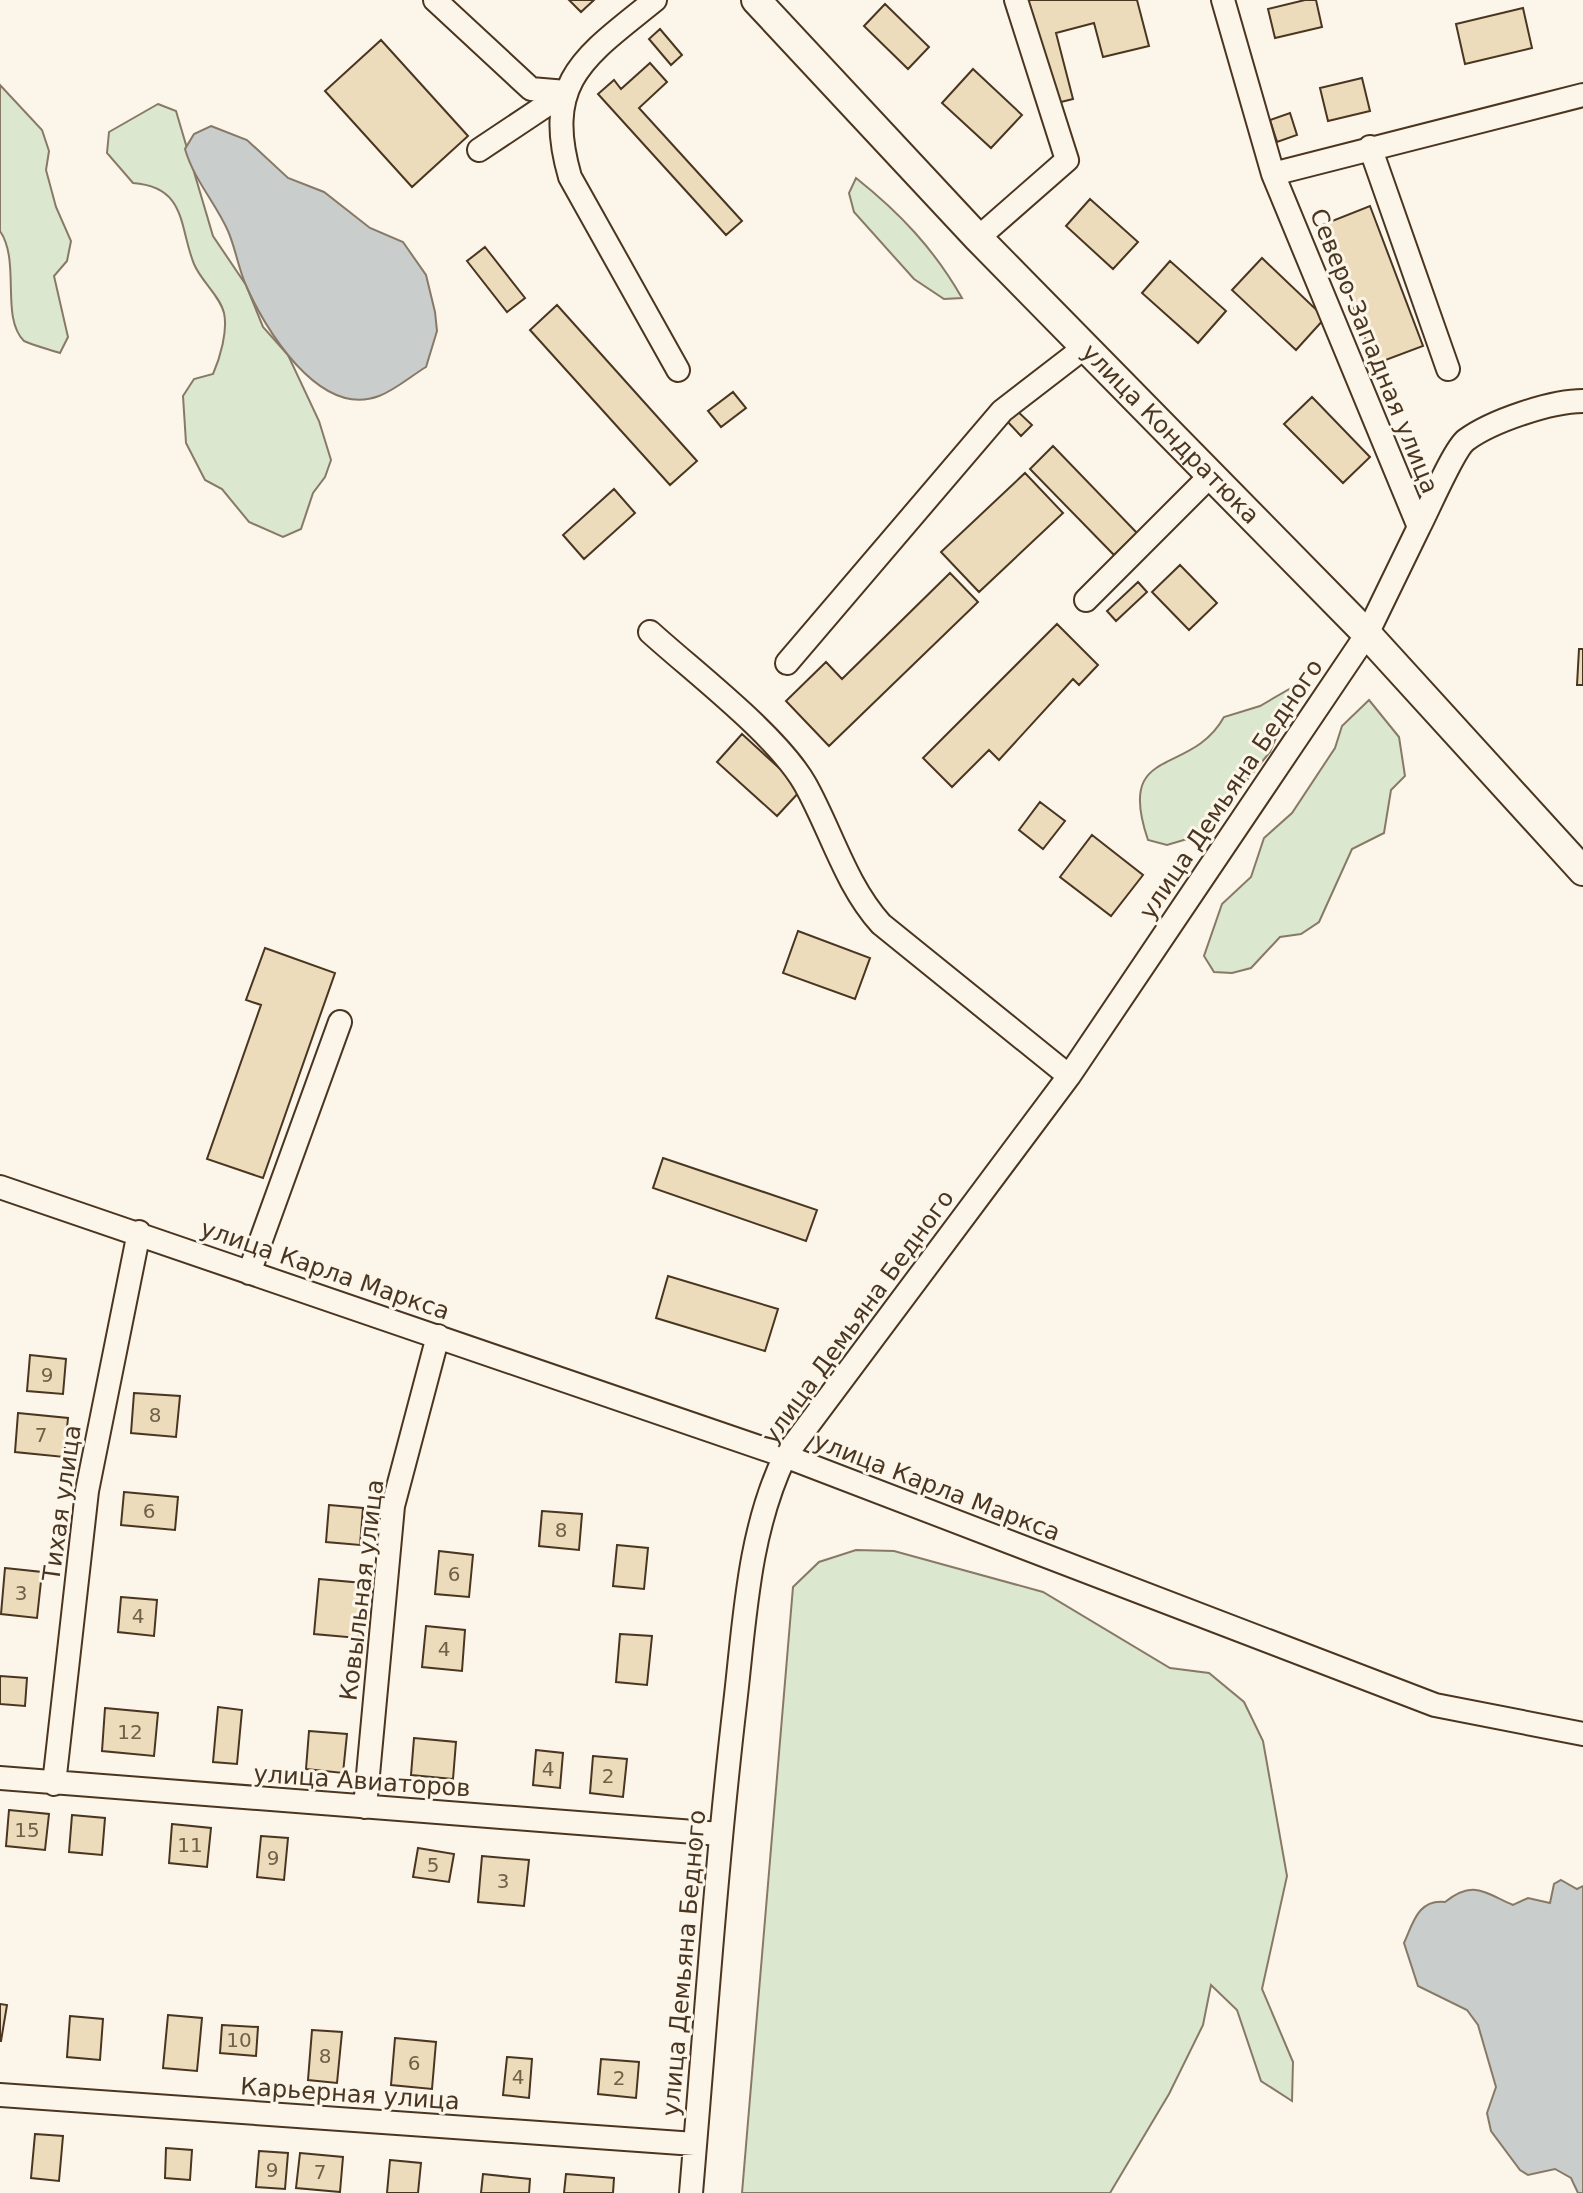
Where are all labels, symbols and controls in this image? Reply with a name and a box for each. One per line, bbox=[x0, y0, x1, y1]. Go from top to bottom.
street label: Северо-Западная улица bbox=[1304, 204, 1444, 498]
street label: улица Кондратюка bbox=[1076, 338, 1265, 530]
street label: улица Демьяна Бедного bbox=[1133, 654, 1329, 924]
street label: улица Демьяна Бедного bbox=[756, 1184, 960, 1450]
street label: улица Карла Маркса bbox=[197, 1214, 453, 1326]
house number: 9 bbox=[41, 1363, 53, 1387]
house number: 8 bbox=[149, 1403, 161, 1427]
house number: 7 bbox=[35, 1423, 47, 1447]
street label: Тихая улица bbox=[37, 1423, 87, 1584]
street label: улица Карла Маркса bbox=[810, 1427, 1064, 1547]
street label: Ковыльная улица bbox=[335, 1478, 389, 1702]
house number: 6 bbox=[143, 1499, 155, 1523]
house number: 8 bbox=[555, 1518, 567, 1542]
house number: 6 bbox=[448, 1562, 460, 1586]
house number: 3 bbox=[15, 1581, 27, 1605]
house number: 4 bbox=[132, 1604, 144, 1628]
house number: 4 bbox=[438, 1637, 450, 1661]
house number: 12 bbox=[117, 1720, 143, 1744]
house number: 4 bbox=[542, 1757, 554, 1781]
street label: улица Авиаторов bbox=[253, 1759, 471, 1803]
house number: 2 bbox=[602, 1764, 614, 1788]
street label: улица Демьяна Бедного bbox=[657, 1809, 711, 2117]
house number: 15 bbox=[14, 1818, 40, 1842]
house number: 11 bbox=[177, 1833, 203, 1857]
house number: 9 bbox=[267, 1846, 279, 1870]
house number: 5 bbox=[427, 1853, 439, 1877]
house number: 3 bbox=[497, 1869, 509, 1893]
house number: 10 bbox=[226, 2028, 252, 2052]
house number: 8 bbox=[319, 2044, 331, 2068]
house number: 6 bbox=[408, 2051, 420, 2075]
house number: 4 bbox=[512, 2065, 524, 2089]
house number: 2 bbox=[613, 2066, 625, 2090]
street label: Карьерная улица bbox=[239, 2072, 461, 2116]
house number: 9 bbox=[266, 2158, 278, 2182]
house number: 7 bbox=[314, 2160, 326, 2184]

